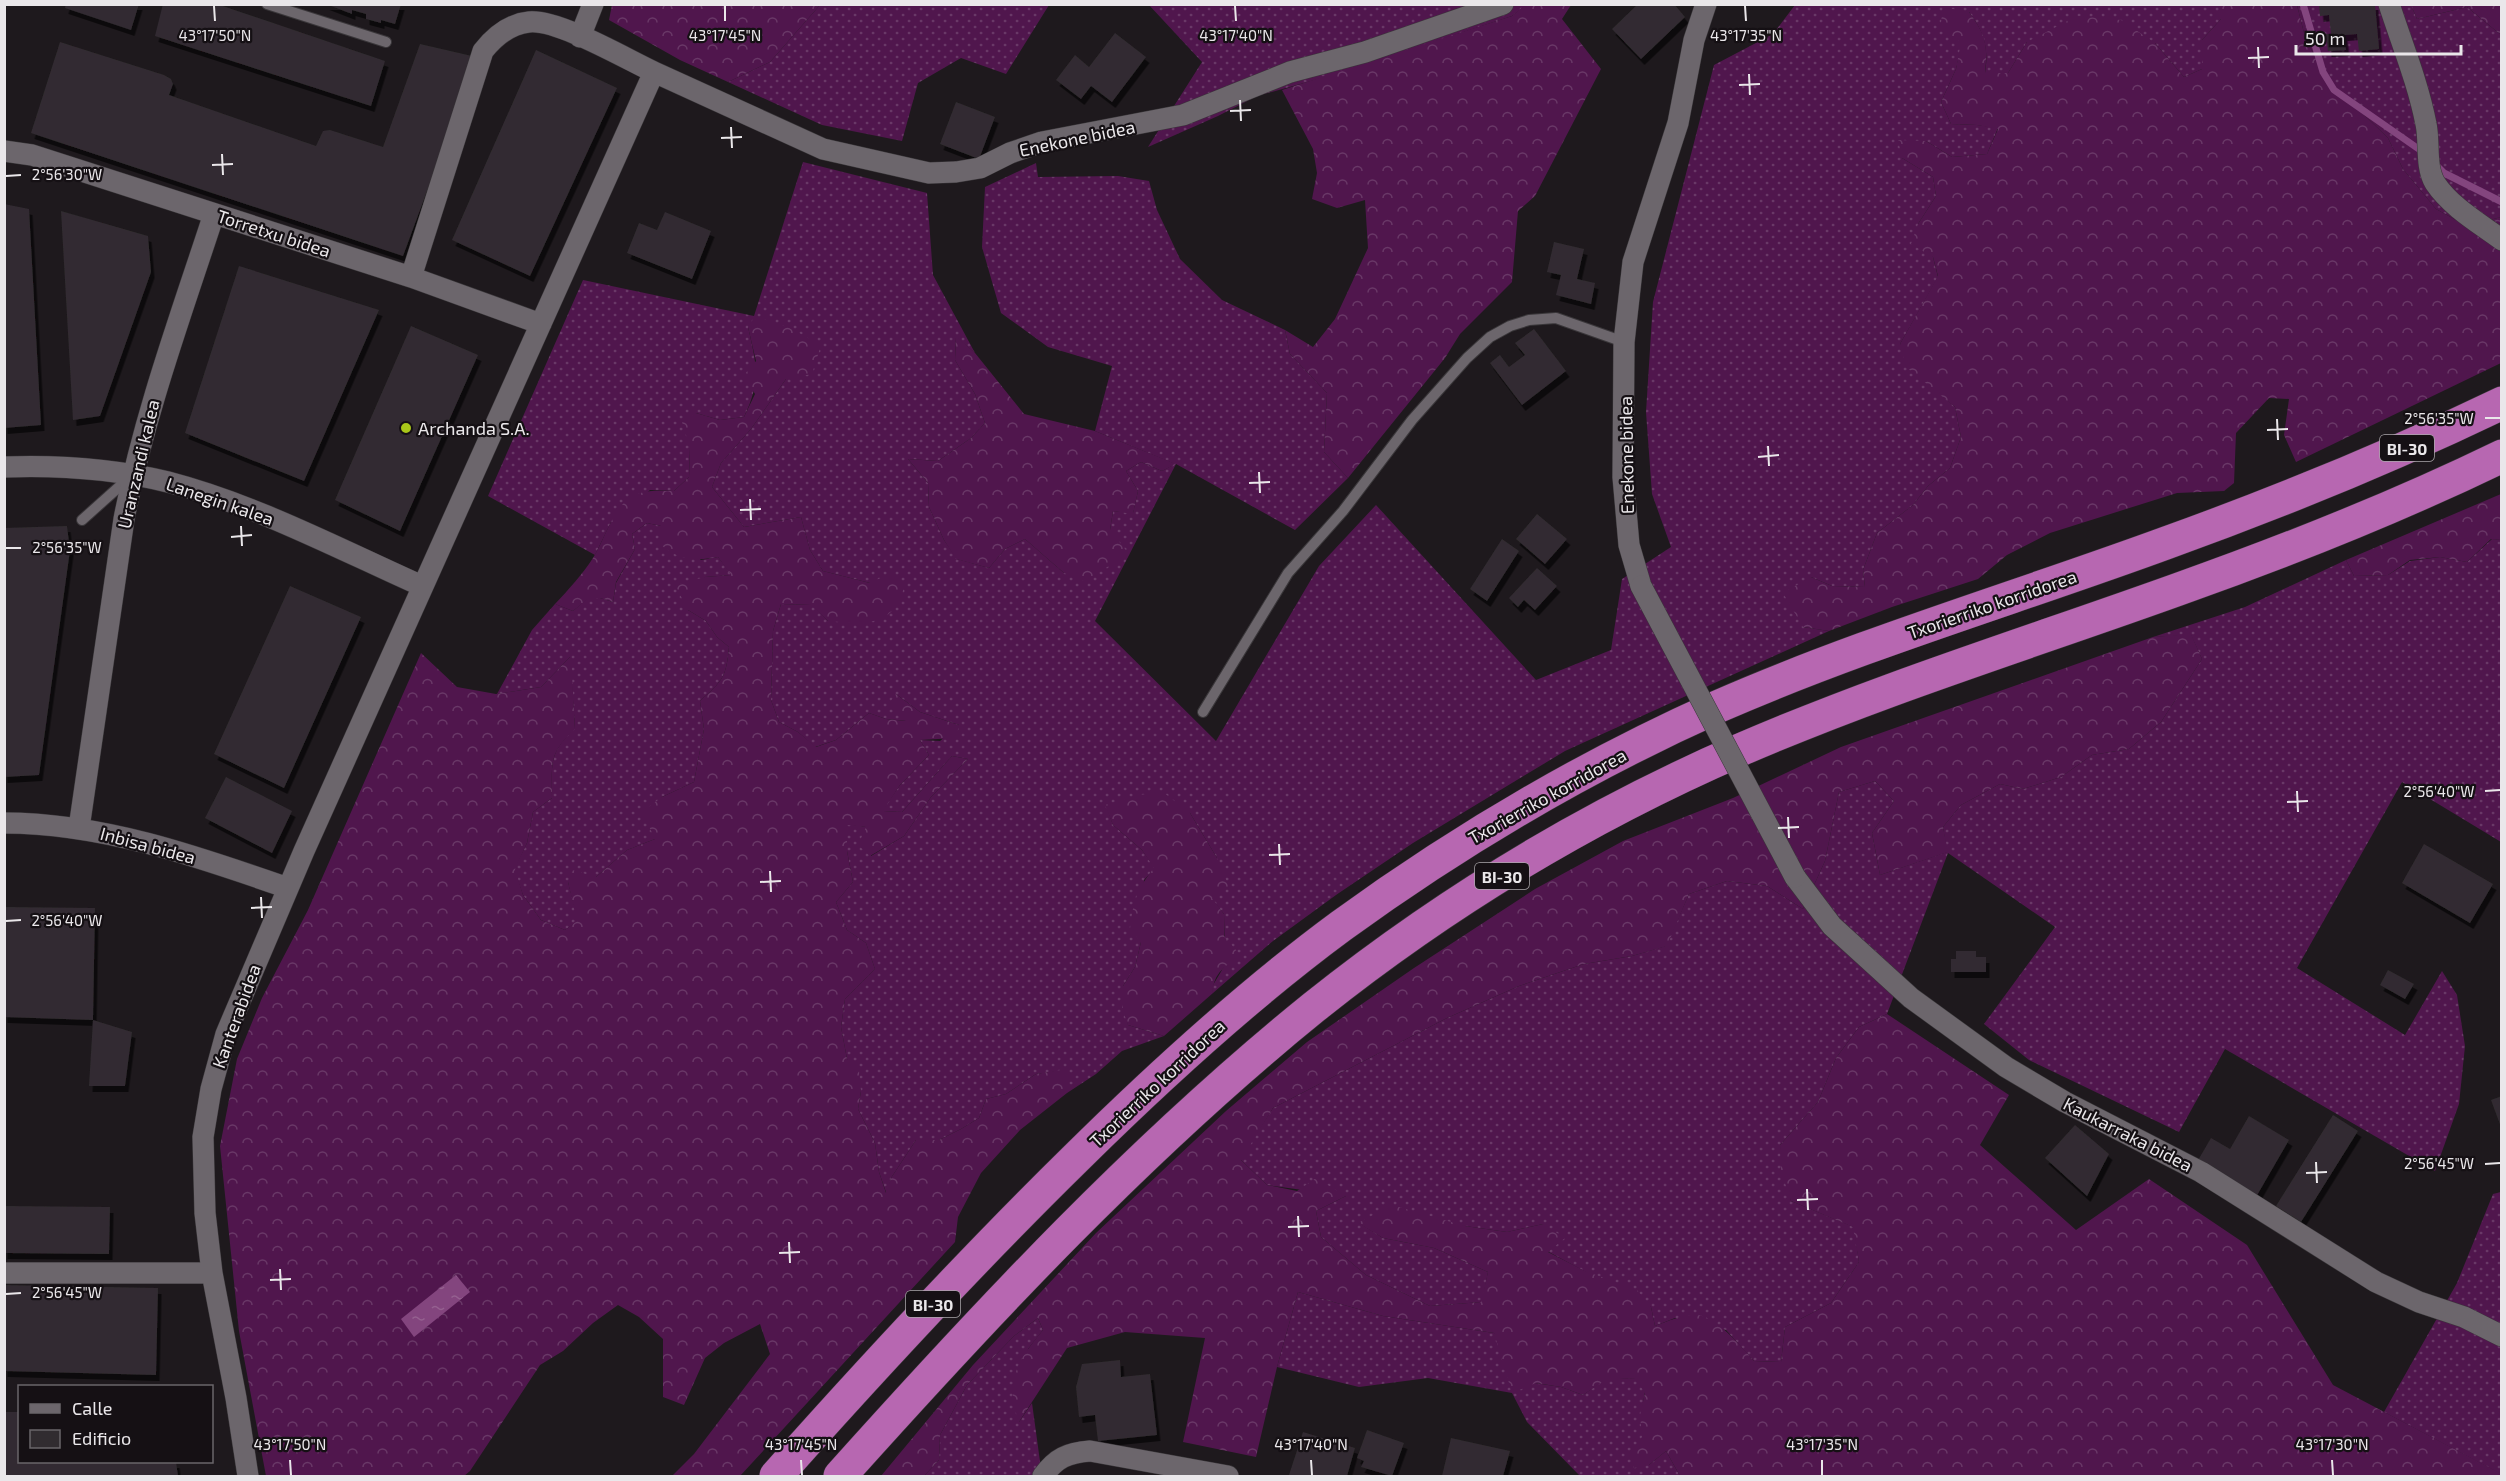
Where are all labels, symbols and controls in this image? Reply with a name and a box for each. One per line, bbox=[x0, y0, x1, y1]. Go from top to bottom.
scale bar bbox=[2296, 18, 2461, 56]
text: 43°17'50"N bbox=[179, 26, 251, 44]
text: 43°17'45"N bbox=[689, 26, 761, 44]
text: 43°17'40"N bbox=[1199, 26, 1273, 44]
text: 43°17'35"N bbox=[1710, 26, 1782, 44]
text: 50 m bbox=[2305, 27, 2345, 49]
street label: Enekone bidea bbox=[1017, 115, 1137, 161]
text: 2°56'30"W bbox=[32, 165, 102, 183]
street label: Torretxu bidea bbox=[215, 204, 333, 262]
street label: Enekone bidea bbox=[1614, 396, 1638, 514]
street label: Uranzandi kalea bbox=[112, 397, 164, 531]
text: 2°56'35"W bbox=[2404, 409, 2474, 427]
place label: Archanda S.A. bbox=[418, 417, 530, 439]
marker: Archanda S.A. bbox=[399, 421, 413, 435]
road number: BI-30 bbox=[2380, 435, 2434, 461]
street label: Lanegin kalea bbox=[163, 472, 277, 530]
text: 2°56'35"W bbox=[32, 538, 102, 556]
street label: Txorierriko korridorea bbox=[1905, 565, 2079, 643]
street label: Txorierriko korridorea bbox=[1464, 743, 1630, 849]
text: 2°56'40"W bbox=[2403, 782, 2475, 800]
street label: Inbisa bidea bbox=[98, 822, 198, 868]
road number: BI-30 bbox=[1475, 863, 1529, 889]
text: 2°56'40"W bbox=[31, 911, 103, 929]
street label: Kanterabidea bbox=[207, 961, 265, 1071]
street label: Txorierriko korridorea bbox=[1085, 1015, 1229, 1151]
street label: Kaukarraka bidea bbox=[2060, 1092, 2196, 1176]
text: 2°56'45"W bbox=[2404, 1154, 2474, 1172]
text: 2°56'45"W bbox=[32, 1283, 102, 1301]
road number: BI-30 bbox=[906, 1291, 960, 1317]
legend bbox=[18, 1385, 213, 1463]
text: Calle bbox=[72, 1397, 113, 1419]
text: Edificio bbox=[72, 1427, 131, 1449]
text: 43°17'50"N bbox=[254, 1435, 326, 1453]
text: 43°17'45"N bbox=[765, 1435, 837, 1453]
text: 43°17'40"N bbox=[1274, 1435, 1348, 1453]
text: 43°17'35"N bbox=[1786, 1435, 1858, 1453]
text: 43°17'30"N bbox=[2295, 1435, 2369, 1453]

